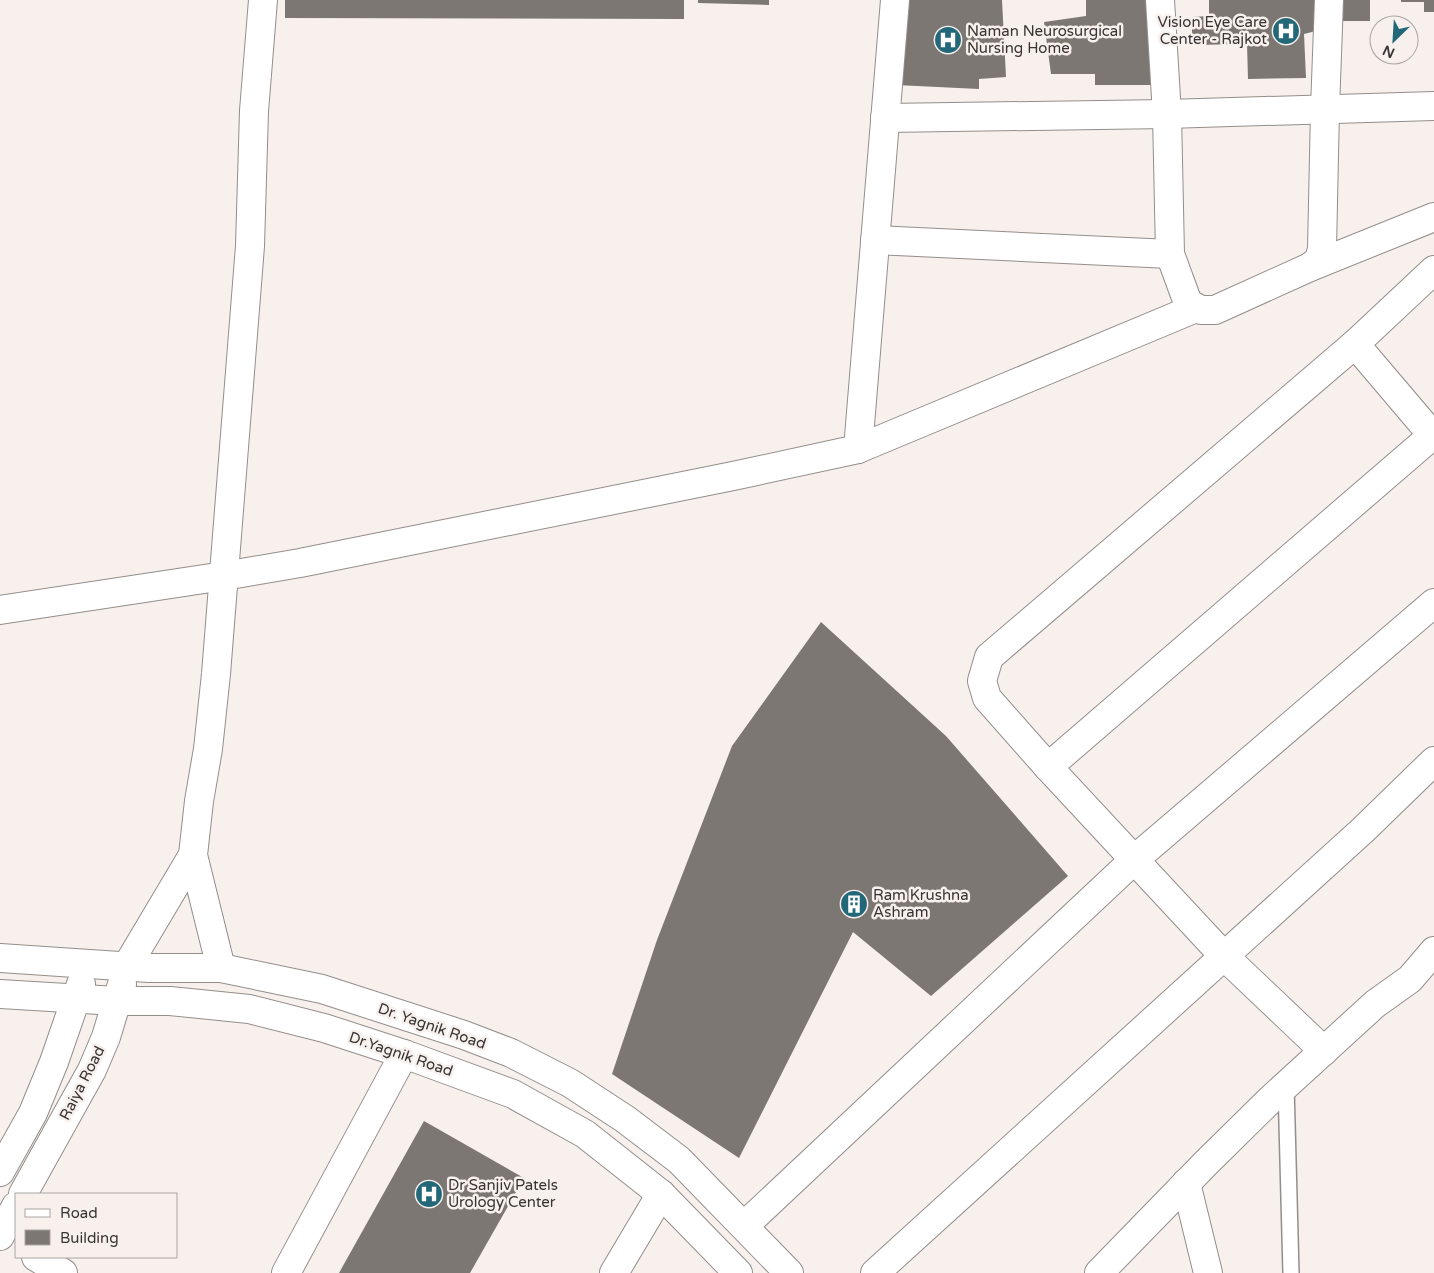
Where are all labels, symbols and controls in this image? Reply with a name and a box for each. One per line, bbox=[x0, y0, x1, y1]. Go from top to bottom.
place label: Vision Eye Care Center - Rajkot bbox=[1157, 13, 1267, 48]
north arrow bbox=[1369, 15, 1419, 65]
hospital icon: Vision Eye Care Center - Rajkot bbox=[1271, 16, 1301, 46]
place label: Naman Neurosurgical Nursing Home bbox=[967, 22, 1122, 57]
hospital icon: Naman Neurosurgical Nursing Home bbox=[933, 25, 963, 55]
text: N bbox=[1380, 41, 1397, 61]
place label: Ram Krushna Ashram bbox=[873, 886, 969, 921]
building icon: Ram Krushna Ashram bbox=[839, 889, 869, 919]
street label: Dr. Yagnik Road bbox=[376, 999, 488, 1053]
street label: Dr.Yagnik Road bbox=[347, 1028, 455, 1080]
street label: Raiya Road bbox=[56, 1043, 108, 1123]
place label: Dr Sanjiv Patels Urology Center bbox=[448, 1176, 558, 1211]
hospital icon: Dr Sanjiv Patels Urology Center bbox=[414, 1179, 444, 1209]
legend bbox=[15, 1193, 178, 1258]
text: Road bbox=[60, 1204, 98, 1222]
text: Building bbox=[60, 1229, 119, 1247]

